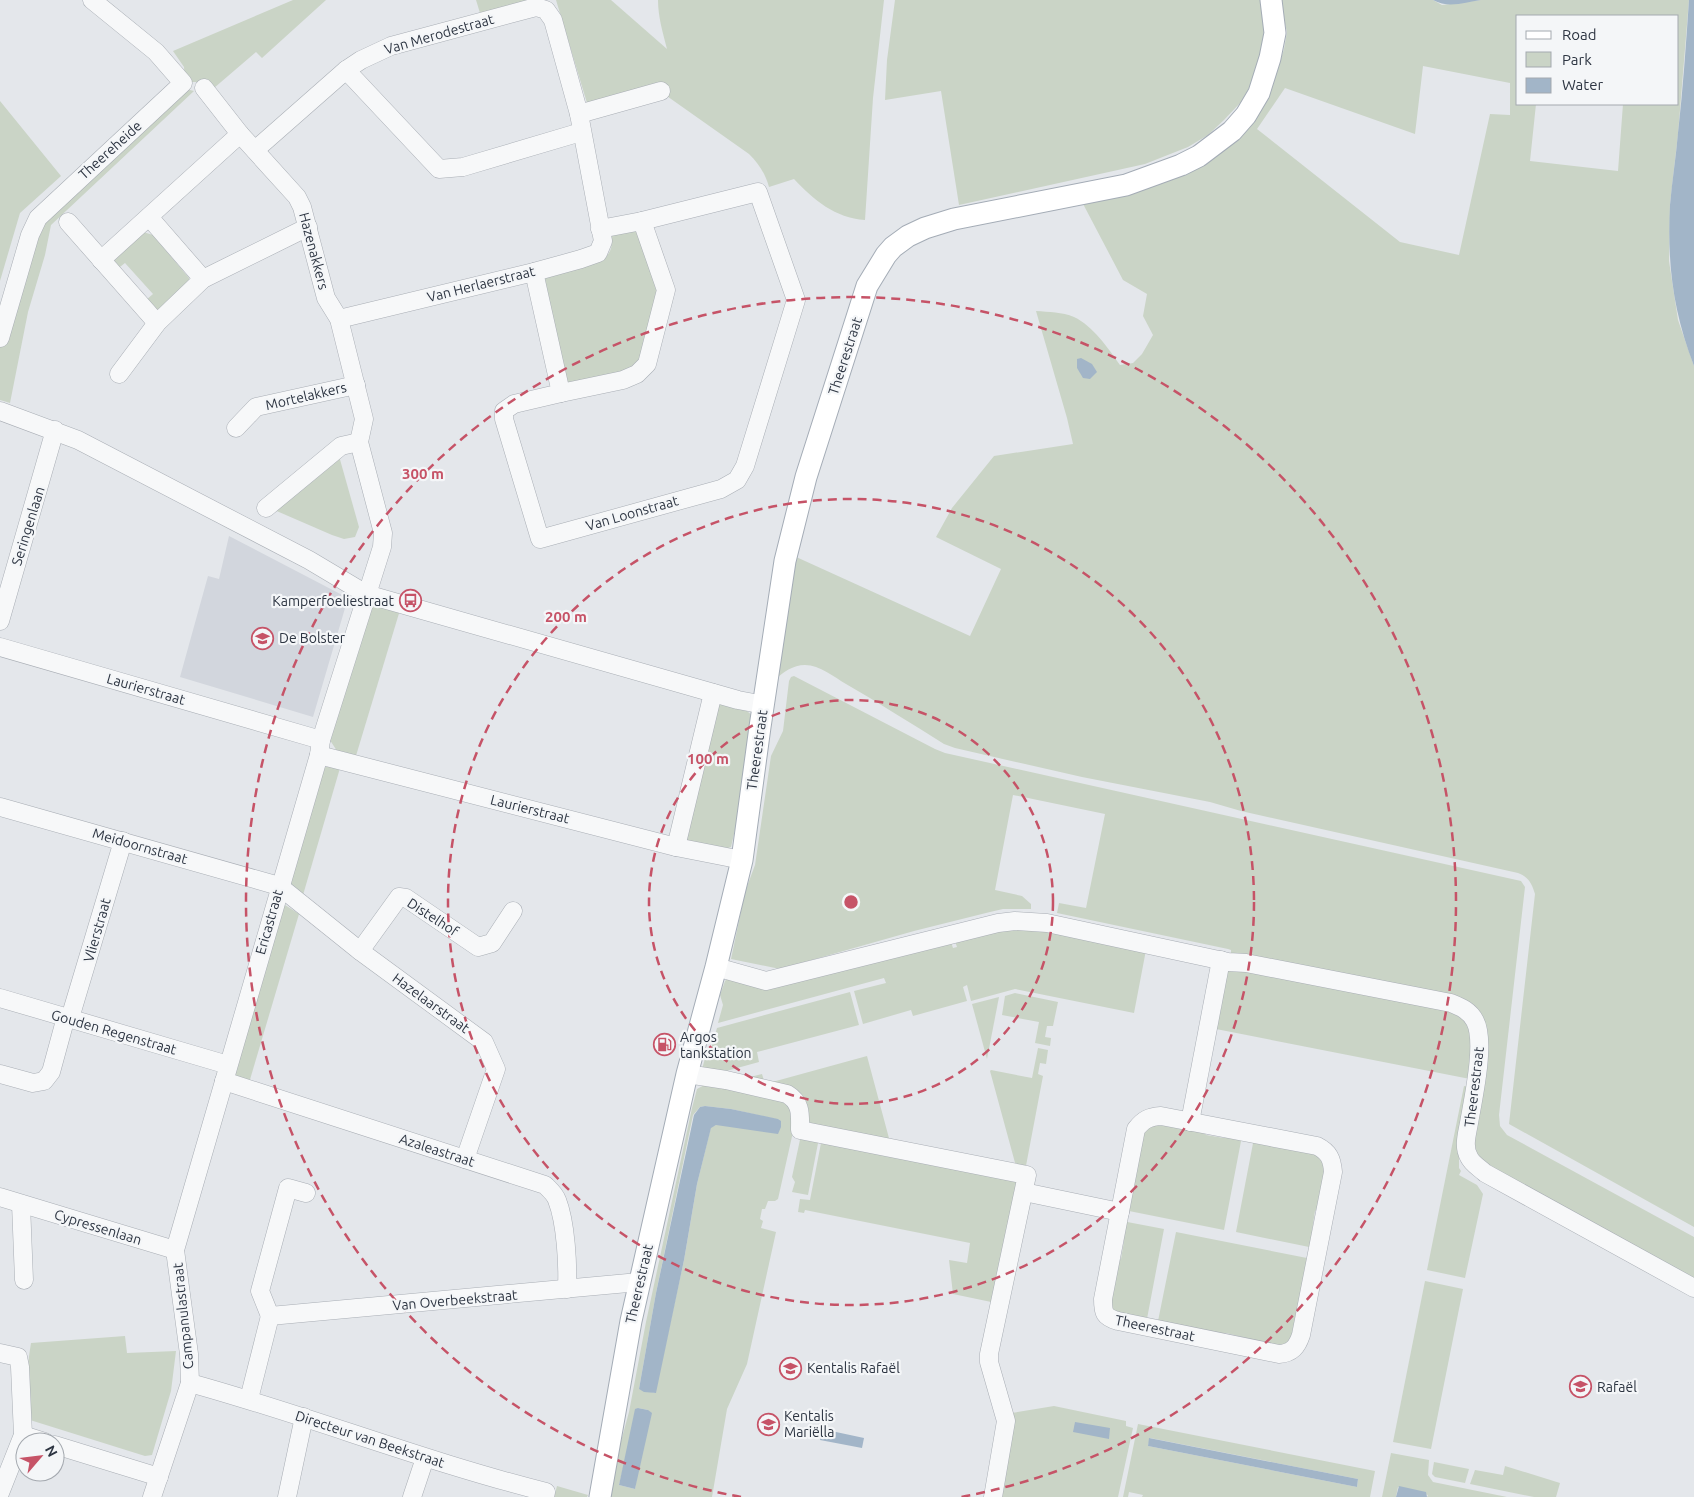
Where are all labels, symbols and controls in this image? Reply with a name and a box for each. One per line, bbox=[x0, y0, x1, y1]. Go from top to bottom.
street label: Van Merodestraat bbox=[382, 11, 496, 57]
legend bbox=[1516, 15, 1679, 105]
text: Road bbox=[1562, 26, 1597, 43]
text: Park bbox=[1562, 51, 1592, 68]
text: Water bbox=[1562, 76, 1603, 93]
street label: Theereheide bbox=[75, 118, 145, 182]
street label: Hazenakkers bbox=[296, 211, 332, 291]
street label: Van Herlaerstraat bbox=[425, 263, 537, 305]
street label: Theerestraat bbox=[825, 315, 865, 397]
street label: Mortelakkers bbox=[264, 379, 348, 413]
text: 300 m bbox=[402, 465, 444, 482]
street label: Seringenlaan bbox=[8, 485, 48, 567]
street label: Van Loonstraat bbox=[584, 492, 680, 534]
bus stop icon: Kamperfoeliestraat bbox=[398, 589, 422, 613]
place label: Kamperfoeliestraat bbox=[272, 593, 394, 609]
text: 200 m bbox=[545, 608, 587, 625]
school or university icon: De Bolster bbox=[251, 626, 275, 650]
place label: De Bolster bbox=[279, 630, 346, 646]
street label: Laurierstraat bbox=[105, 670, 188, 708]
street label: Theerestraat bbox=[743, 708, 771, 791]
text: 100 m bbox=[687, 750, 729, 767]
street label: Laurierstraat bbox=[489, 791, 572, 827]
street label: Meidoornstraat bbox=[91, 825, 190, 867]
street label: Ericastraat bbox=[252, 887, 286, 956]
centre of rings bbox=[842, 893, 860, 911]
street label: Distelhof bbox=[404, 895, 462, 940]
street label: Vlierstraat bbox=[80, 896, 114, 964]
street label: Hazelaarstraat bbox=[389, 970, 473, 1037]
street label: Gouden Regenstraat bbox=[50, 1006, 179, 1058]
place label: Argos tankstation bbox=[680, 1029, 752, 1061]
fuel station icon: Argos tankstation bbox=[652, 1033, 676, 1057]
street label: Theerestraat bbox=[1461, 1045, 1487, 1128]
street label: Azaleastraat bbox=[397, 1130, 477, 1170]
street label: Cypressenlaan bbox=[52, 1206, 144, 1248]
street label: Theerestraat bbox=[622, 1242, 656, 1325]
street label: Campanulastraat bbox=[169, 1262, 197, 1370]
street label: Van Overbeekstraat bbox=[392, 1287, 519, 1313]
street label: Theerestraat bbox=[1114, 1312, 1197, 1344]
school or university icon: Kentalis Rafaël bbox=[779, 1356, 803, 1380]
place label: Kentalis Rafaël bbox=[807, 1360, 900, 1376]
school or university icon: Rafaël bbox=[1569, 1375, 1593, 1399]
place label: Rafaël bbox=[1597, 1379, 1637, 1395]
street label: Directeur van Beekstraat bbox=[293, 1407, 447, 1471]
place label: Kentalis Mariëlla bbox=[784, 1408, 834, 1440]
school or university icon: Kentalis Mariëlla bbox=[756, 1412, 780, 1436]
north arrow bbox=[15, 1432, 65, 1482]
text: N bbox=[42, 1443, 61, 1459]

